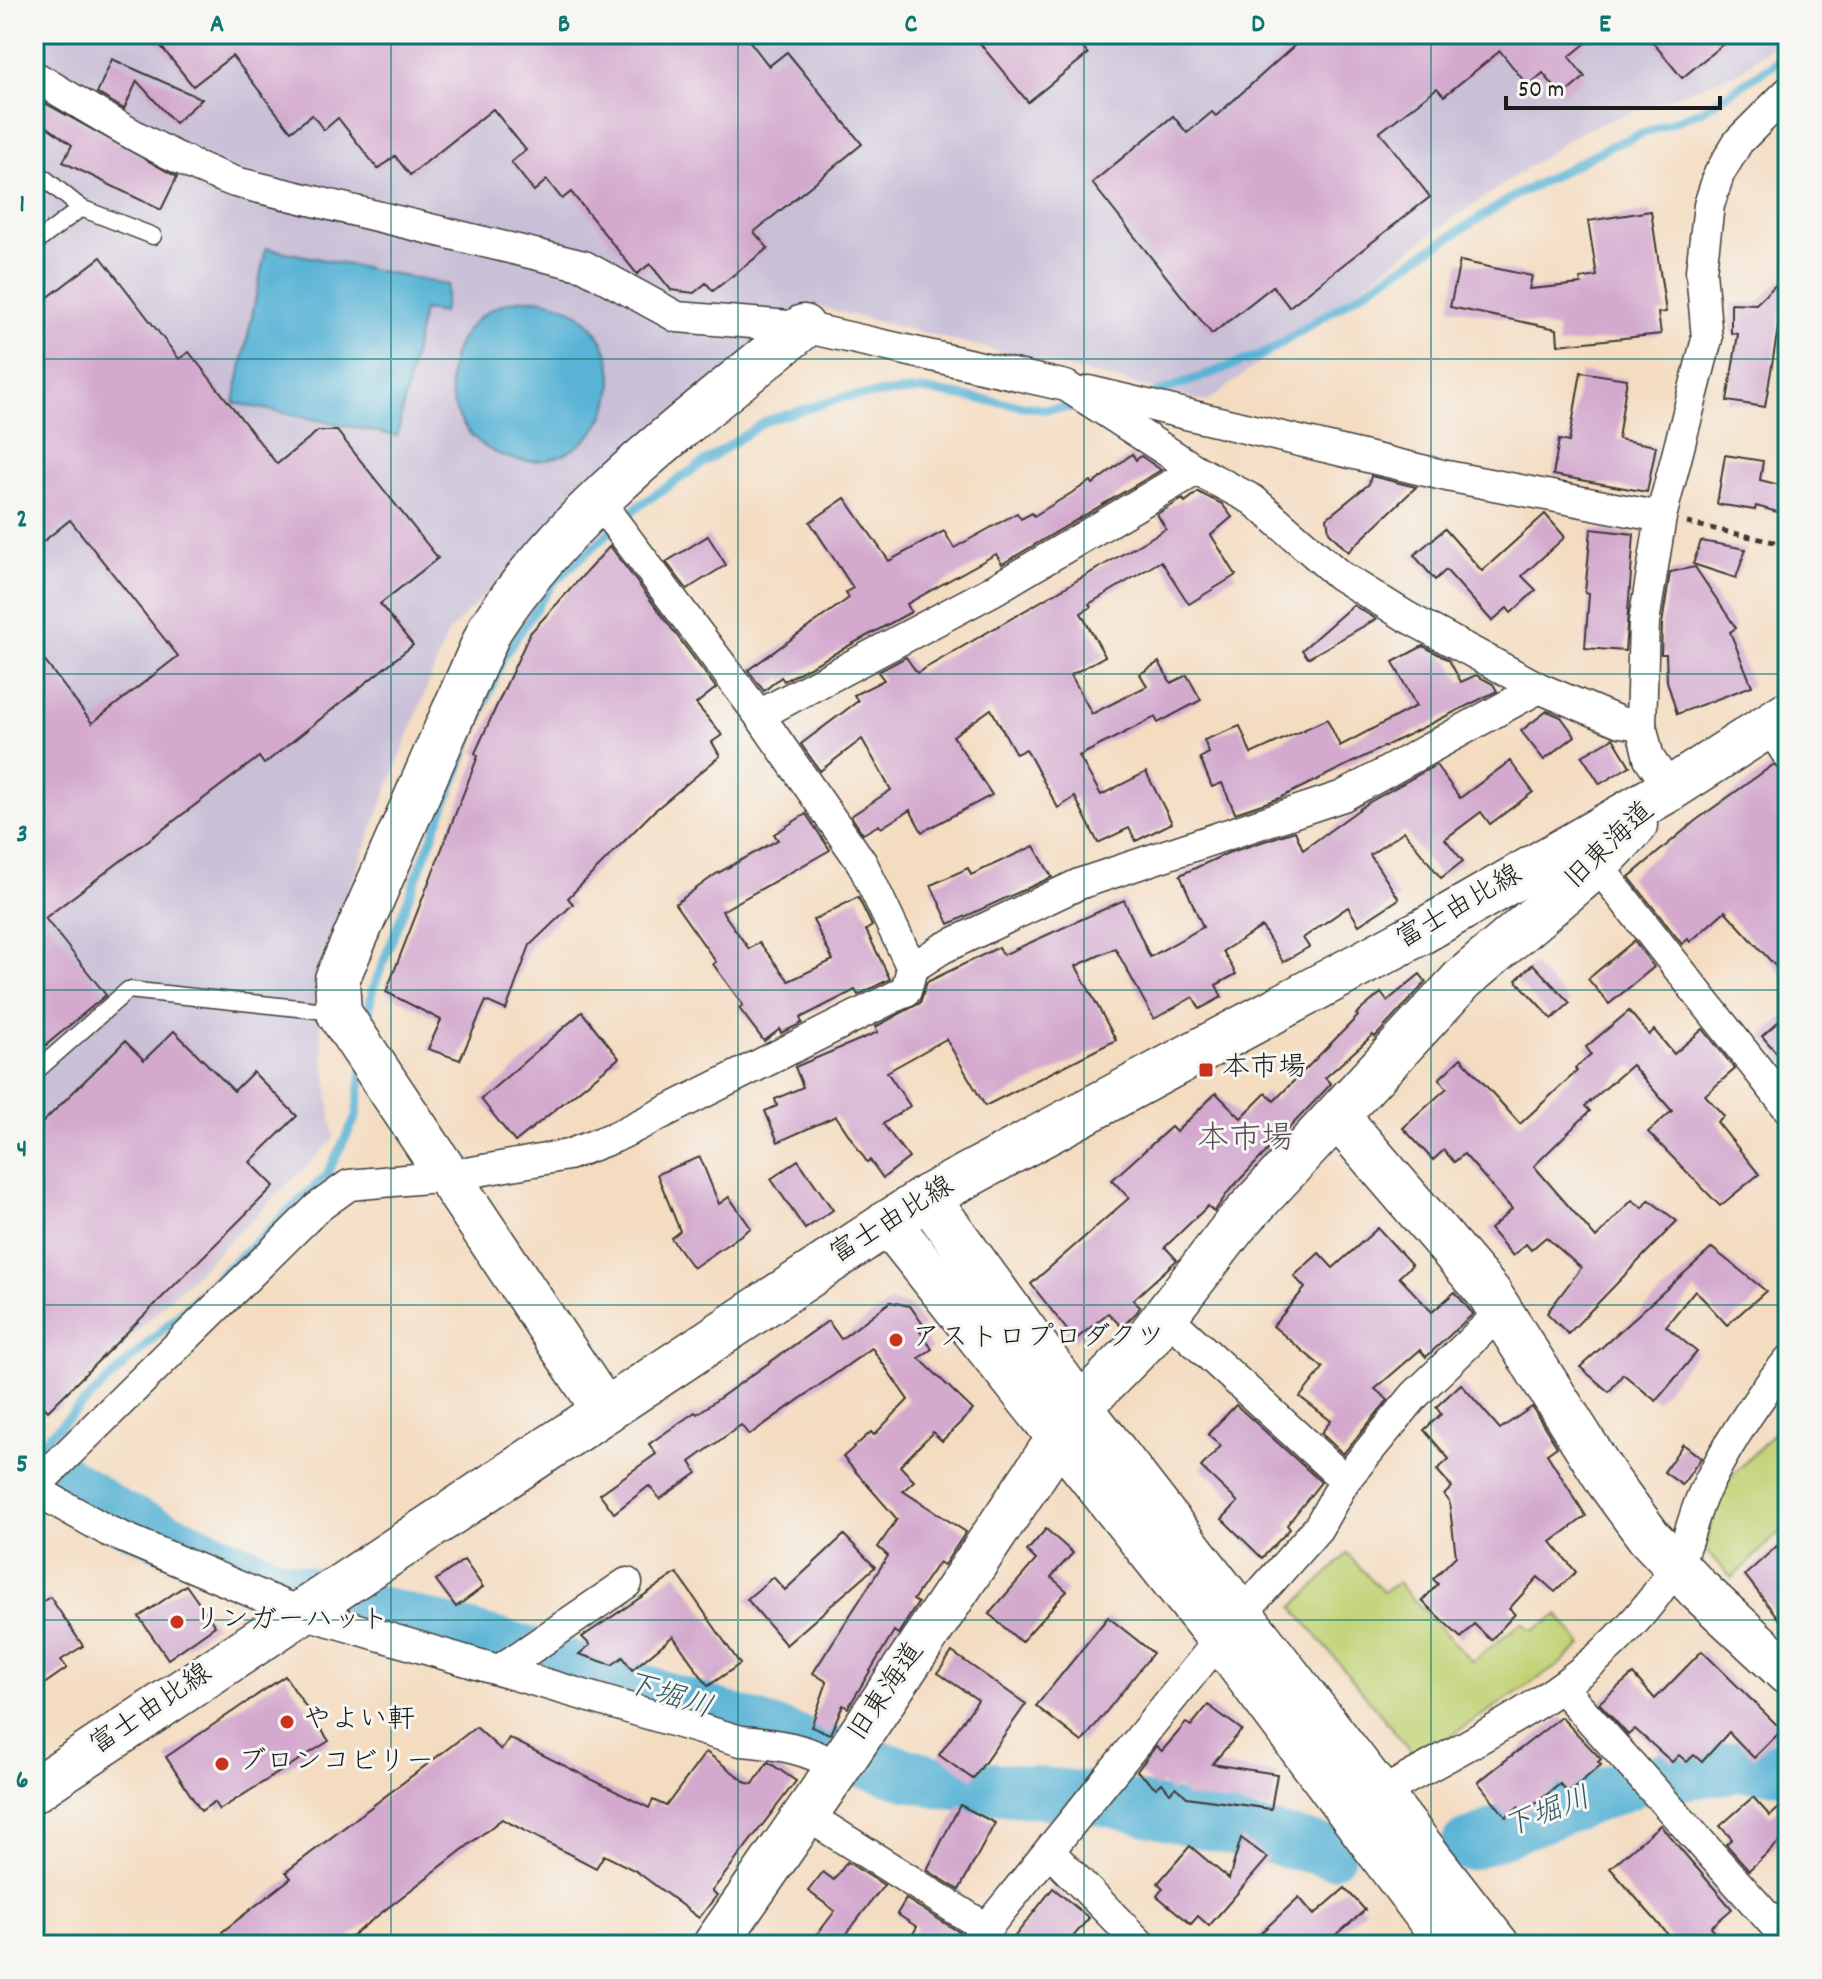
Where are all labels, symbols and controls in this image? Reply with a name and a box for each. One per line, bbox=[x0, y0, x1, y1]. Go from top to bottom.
text: A bbox=[210, 7, 224, 44]
text: B bbox=[558, 7, 570, 44]
text: C bbox=[905, 7, 918, 44]
text: D bbox=[1251, 7, 1265, 44]
text: E bbox=[1599, 7, 1611, 44]
scale bar bbox=[1506, 60, 1720, 110]
text: 50 m bbox=[1518, 74, 1564, 108]
text: 1 bbox=[19, 187, 25, 224]
text: 2 bbox=[16, 502, 28, 539]
street label: 旧東海道 bbox=[1557, 794, 1665, 900]
text: 3 bbox=[16, 817, 28, 854]
street label: 富士由比線 bbox=[1389, 857, 1531, 961]
place label: 本市場 bbox=[1222, 1050, 1306, 1090]
marker: 本市場 bbox=[1197, 1061, 1215, 1079]
district label: 本市場 bbox=[1197, 1118, 1293, 1164]
text: 4 bbox=[17, 1132, 27, 1169]
street label: 富士由比線 bbox=[823, 1168, 963, 1276]
place label: アストロプロダクツ bbox=[912, 1320, 1165, 1360]
marker: アストロプロダクツ bbox=[887, 1331, 905, 1349]
text: 5 bbox=[16, 1447, 28, 1484]
place label: リンガーハット bbox=[193, 1602, 389, 1642]
marker: リンガーハット bbox=[168, 1613, 186, 1631]
street label: 旧東海道 bbox=[840, 1635, 936, 1751]
street label: 富士由比線 bbox=[83, 1655, 221, 1767]
water label: 下堀川 bbox=[619, 1664, 717, 1732]
place label: やよい軒 bbox=[303, 1702, 415, 1742]
marker: やよい軒 bbox=[278, 1713, 296, 1731]
place label: ブロンコビリー bbox=[238, 1744, 434, 1784]
marker: ブロンコビリー bbox=[213, 1755, 231, 1773]
text: 6 bbox=[16, 1763, 28, 1800]
water label: 下堀川 bbox=[1498, 1779, 1598, 1851]

